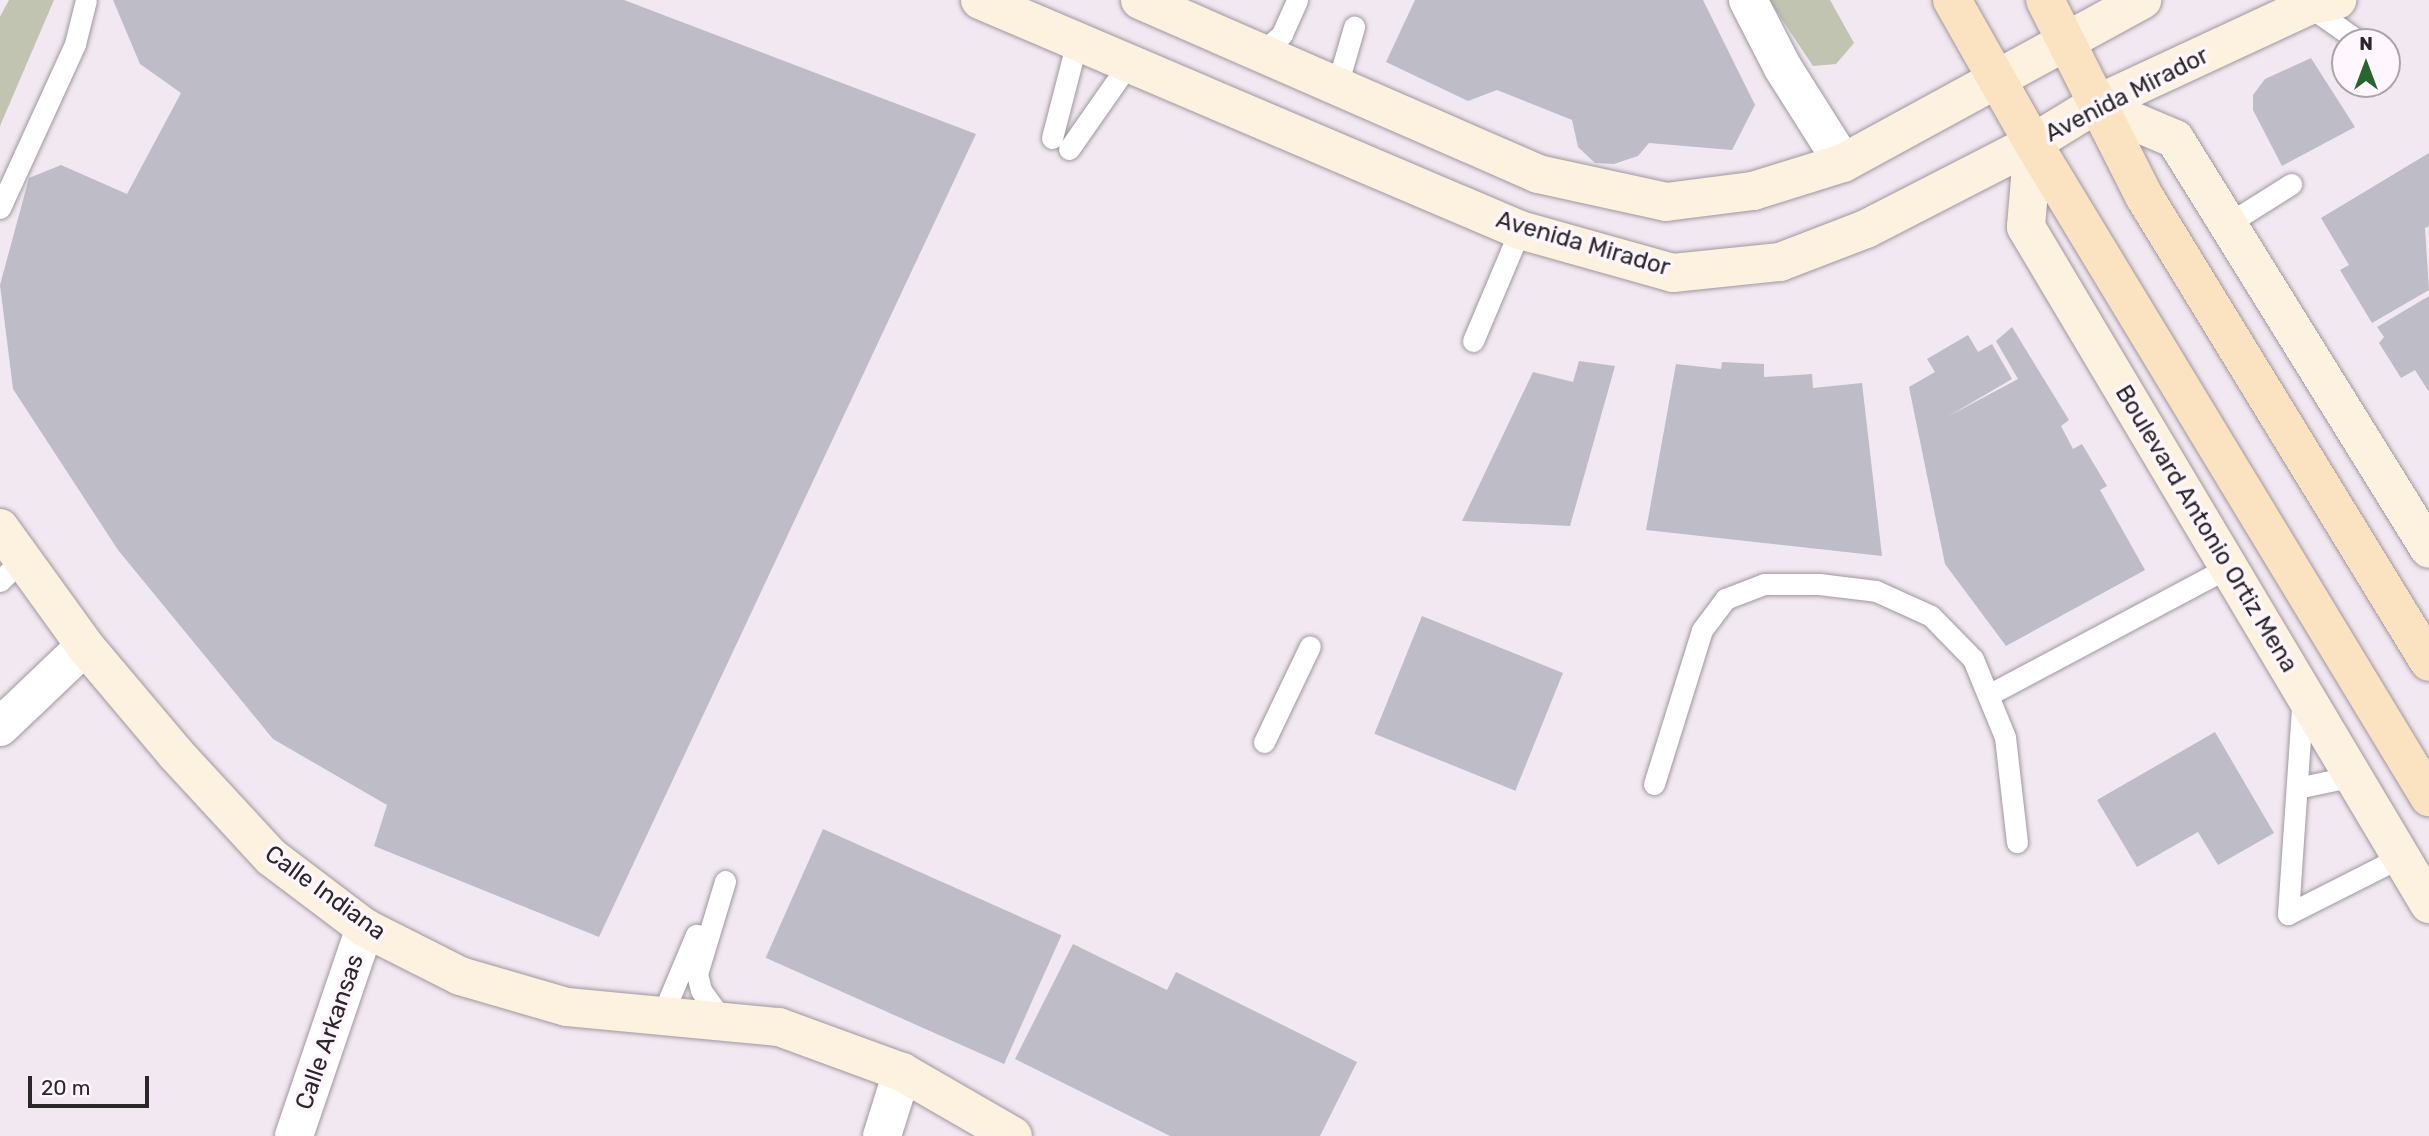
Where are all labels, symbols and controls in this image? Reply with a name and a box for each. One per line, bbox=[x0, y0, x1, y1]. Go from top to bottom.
north arrow bbox=[2331, 28, 2401, 98]
text: N bbox=[2359, 32, 2373, 55]
street label: Avenida Mirador bbox=[2040, 41, 2214, 149]
street label: Avenida Mirador bbox=[1493, 205, 1673, 283]
street label: Boulevard Antonio Ortiz Mena bbox=[2108, 380, 2304, 678]
street label: Calle Indiana bbox=[259, 839, 391, 947]
street label: Calle Arkansas bbox=[290, 950, 370, 1114]
scale bar bbox=[32, 1062, 152, 1106]
text: 20 m bbox=[41, 1075, 90, 1100]

